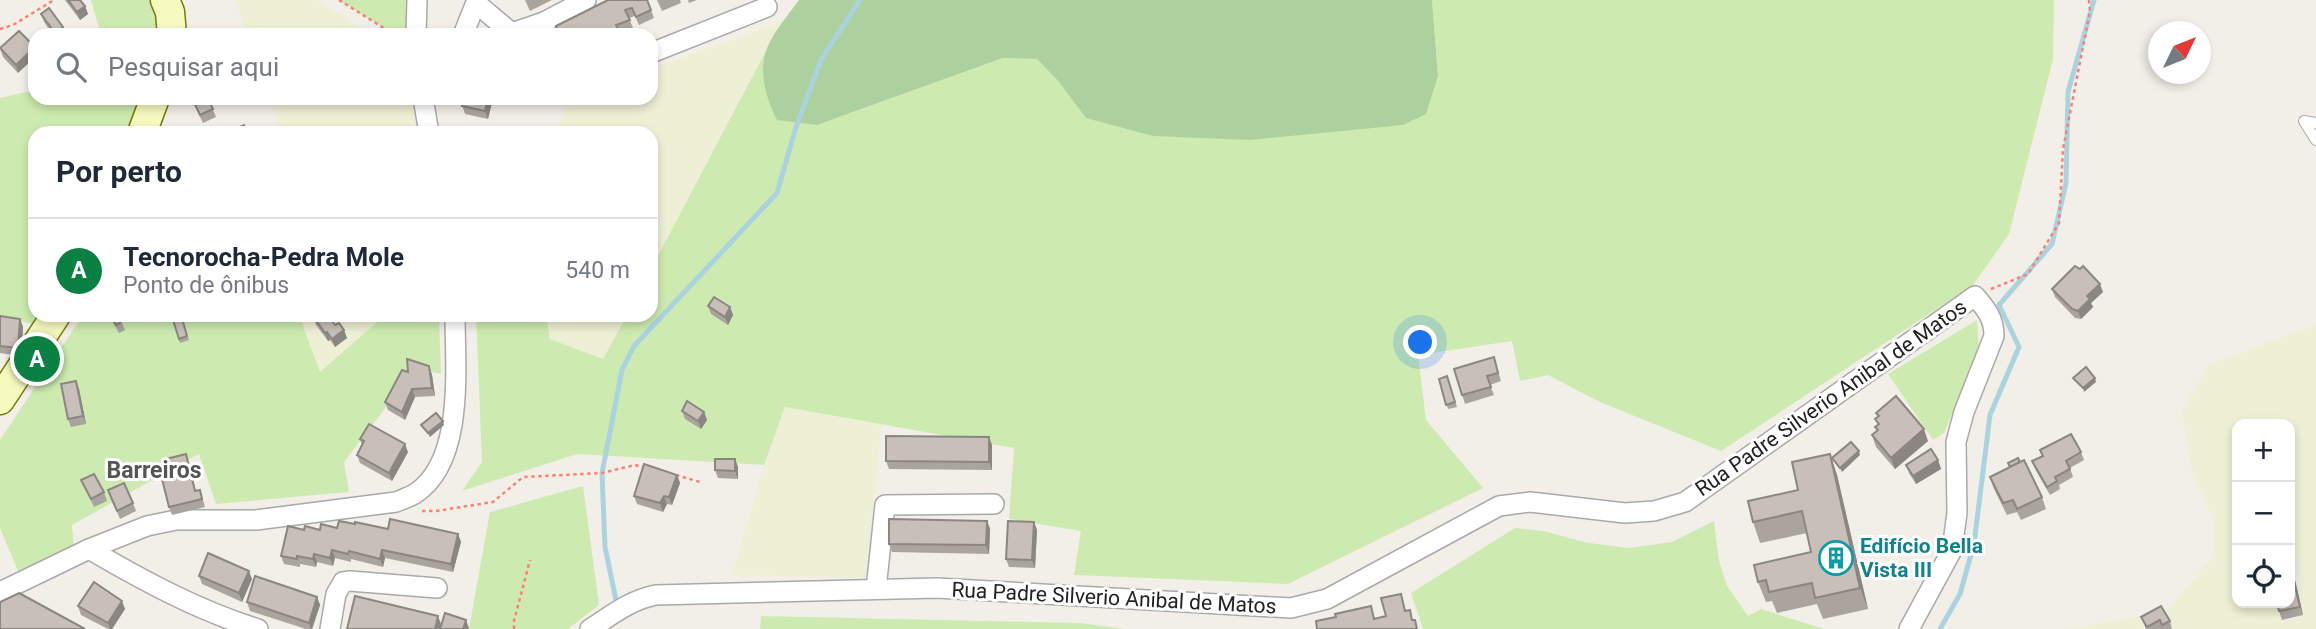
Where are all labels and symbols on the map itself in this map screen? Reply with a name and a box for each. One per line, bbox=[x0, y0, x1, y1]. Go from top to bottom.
north arrow bbox=[2148, 21, 2211, 84]
street label: Rua Padre Silverio Anibal de Matos bbox=[1691, 295, 1971, 501]
your location bbox=[1403, 325, 1437, 359]
pin: A bbox=[14, 333, 60, 385]
district label: Barreiros bbox=[106, 457, 202, 484]
place label: Edifício Bella Vista III bbox=[1860, 534, 1983, 582]
building icon: Edifício Bella Vista III bbox=[1817, 539, 1855, 577]
street label: Rua Padre Silverio Anibal de Matos bbox=[951, 577, 1277, 619]

